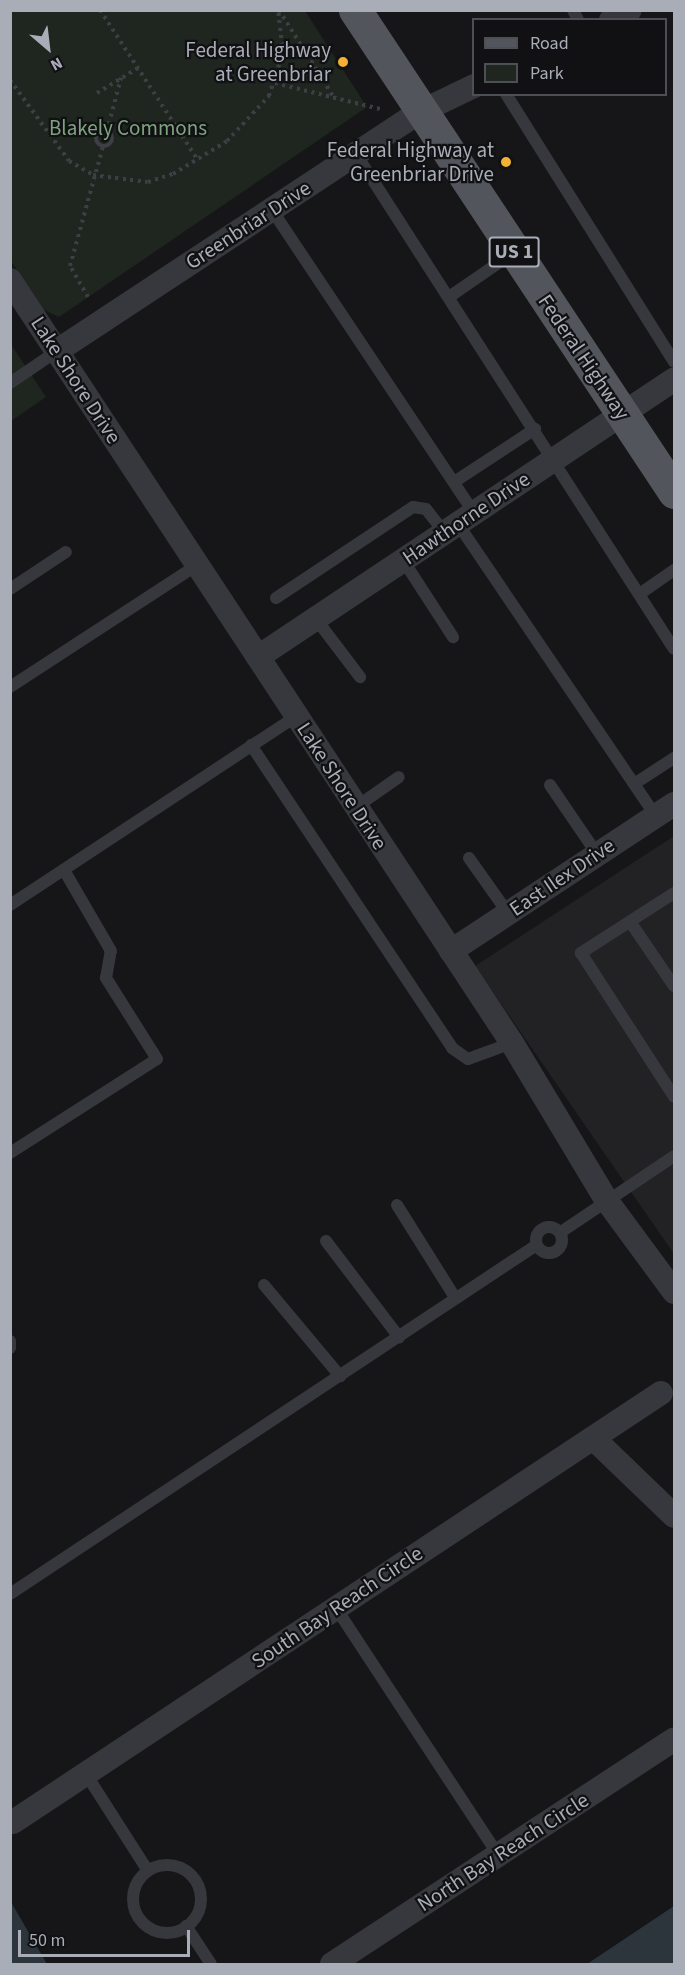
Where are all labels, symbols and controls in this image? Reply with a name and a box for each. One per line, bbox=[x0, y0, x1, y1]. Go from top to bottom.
north arrow bbox=[18, 18, 78, 78]
legend bbox=[472, 18, 667, 96]
text: Road bbox=[530, 31, 569, 56]
place label: Federal Highway at Greenbriar bbox=[185, 37, 331, 87]
text: N bbox=[47, 52, 66, 76]
marker: Federal Highway at Greenbriar bbox=[336, 55, 350, 69]
text: Park bbox=[530, 61, 564, 86]
park label: Blakely Commons bbox=[49, 115, 207, 141]
place label: Federal Highway at Greenbriar Drive bbox=[327, 137, 494, 187]
marker: Federal Highway at Greenbriar Drive bbox=[499, 155, 513, 169]
street label: Greenbriar Drive bbox=[181, 175, 315, 275]
road number: US 1 bbox=[488, 235, 540, 269]
street label: Federal Highway bbox=[533, 290, 635, 424]
street label: Lake Shore Drive bbox=[25, 312, 127, 448]
street label: Hawthorne Drive bbox=[398, 466, 534, 570]
street label: Lake Shore Drive bbox=[291, 718, 393, 854]
street label: East Ilex Drive bbox=[505, 833, 619, 921]
street label: South Bay Reach Circle bbox=[247, 1540, 427, 1674]
street label: North Bay Reach Circle bbox=[413, 1787, 593, 1917]
scale bar bbox=[21, 1918, 194, 1956]
text: 50 m bbox=[29, 1928, 65, 1953]

